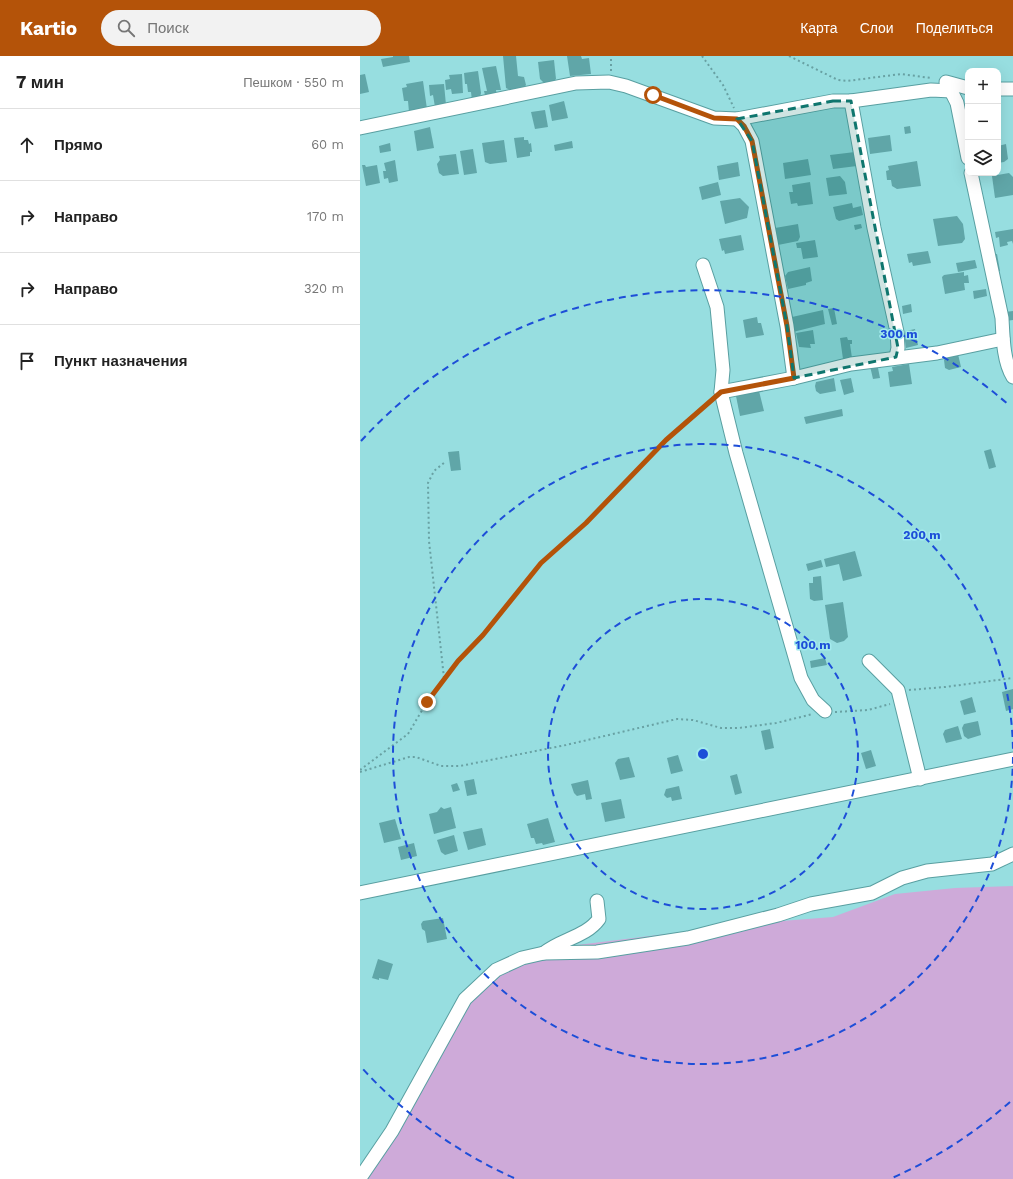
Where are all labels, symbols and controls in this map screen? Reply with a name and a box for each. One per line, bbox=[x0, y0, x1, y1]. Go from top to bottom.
search box bbox=[101, 10, 381, 46]
text: Kartio bbox=[20, 17, 77, 40]
icon: search bbox=[115, 17, 137, 39]
text: Поиск bbox=[147, 19, 189, 37]
text: Карта bbox=[800, 20, 838, 36]
text: Слои bbox=[860, 20, 894, 36]
text: Поделиться bbox=[916, 20, 993, 36]
map controls bbox=[965, 68, 1001, 176]
button: + bbox=[965, 68, 1001, 104]
text: 7 мин bbox=[16, 72, 64, 92]
text: Пешком · 550 m bbox=[243, 75, 344, 90]
route start bbox=[644, 86, 662, 104]
button: − bbox=[965, 104, 1001, 140]
icon: ahead bbox=[16, 134, 38, 156]
text: Прямо bbox=[54, 136, 103, 154]
text: 60 m bbox=[311, 137, 344, 152]
button: layers bbox=[965, 140, 1001, 176]
icon: right bbox=[16, 206, 38, 228]
text: Направо bbox=[54, 208, 118, 226]
text: 170 m bbox=[307, 209, 344, 224]
icon: right bbox=[16, 278, 38, 300]
text: Направо bbox=[54, 280, 118, 298]
text: 320 m bbox=[304, 281, 344, 296]
text: 300 m bbox=[880, 327, 918, 341]
icon: arrive bbox=[16, 350, 38, 372]
text: Пункт назначения bbox=[54, 352, 187, 370]
text: 200 m bbox=[903, 528, 941, 542]
text: 100 m bbox=[795, 638, 831, 652]
route end bbox=[418, 693, 436, 711]
centre of rings bbox=[696, 747, 710, 761]

